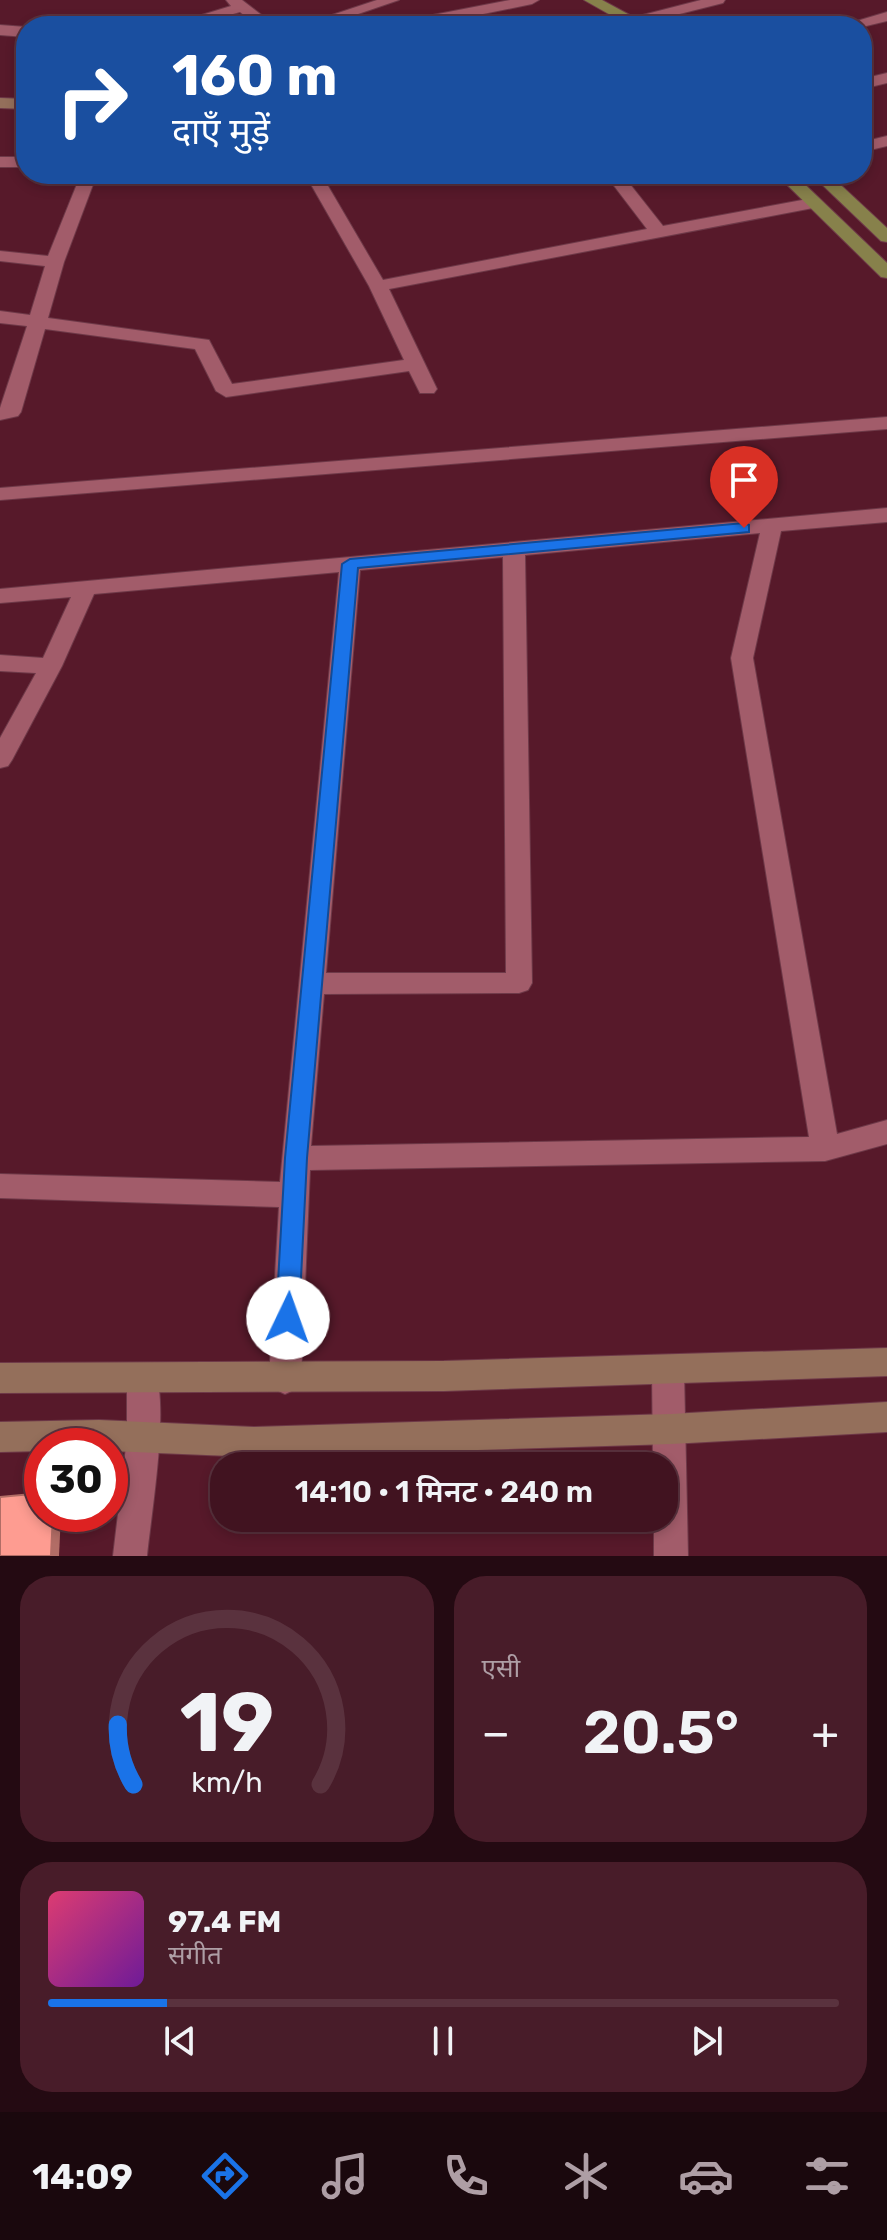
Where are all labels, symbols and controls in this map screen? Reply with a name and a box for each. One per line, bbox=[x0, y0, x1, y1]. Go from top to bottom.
text: 160 m bbox=[172, 43, 338, 109]
icon: right bbox=[40, 48, 144, 152]
text: दाएँ मुड़ें bbox=[172, 110, 270, 153]
pin bbox=[710, 446, 778, 528]
icon: arrive bbox=[722, 458, 766, 502]
position arrow bbox=[246, 1276, 330, 1360]
speed limit sign: 30 bbox=[24, 1428, 128, 1532]
text: 14:10 · 1 मिनट · 240 m bbox=[295, 1474, 593, 1510]
text: एसी bbox=[482, 1653, 520, 1684]
text: 19 bbox=[179, 1673, 274, 1772]
text: 20.5° bbox=[583, 1697, 739, 1768]
text: − bbox=[482, 1707, 510, 1759]
text: + bbox=[812, 1707, 839, 1759]
text: km/h bbox=[191, 1765, 262, 1799]
text: 97.4 FM bbox=[168, 1904, 281, 1940]
text: संगीत bbox=[168, 1940, 222, 1971]
icon: previous bbox=[158, 2019, 202, 2063]
icon: pause bbox=[421, 2019, 465, 2063]
icon: next bbox=[685, 2019, 729, 2063]
icon: directions bbox=[197, 2148, 253, 2204]
icon: music bbox=[317, 2148, 373, 2204]
icon: phone bbox=[438, 2148, 494, 2204]
icon: climate bbox=[558, 2148, 614, 2204]
icon: car bbox=[678, 2148, 734, 2204]
icon: filters bbox=[799, 2148, 855, 2204]
text: 14:09 bbox=[32, 2155, 133, 2198]

